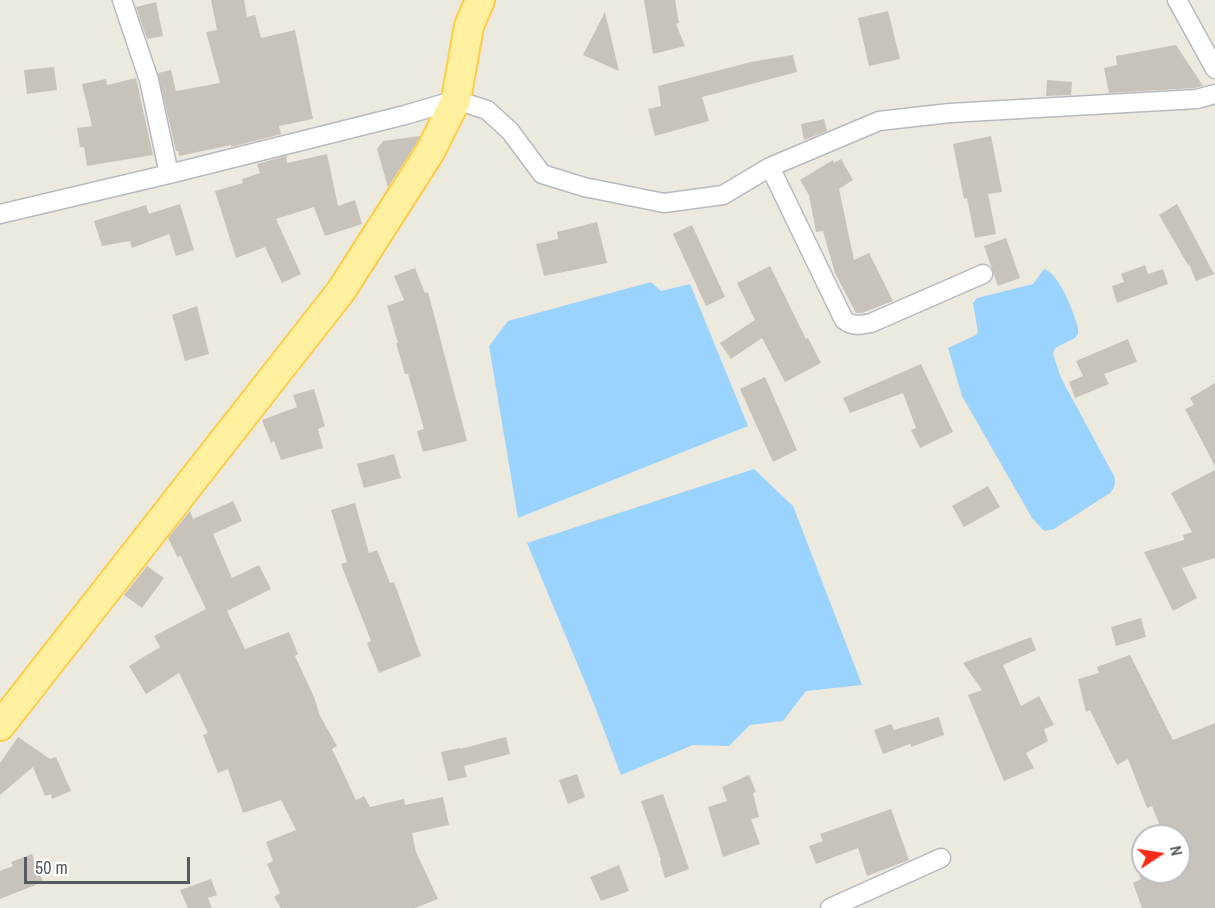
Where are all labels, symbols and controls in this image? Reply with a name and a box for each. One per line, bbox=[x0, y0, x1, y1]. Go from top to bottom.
north arrow bbox=[1131, 824, 1191, 884]
text: N bbox=[1165, 844, 1188, 858]
scale bar bbox=[27, 845, 194, 883]
text: 50 m bbox=[35, 855, 68, 880]

